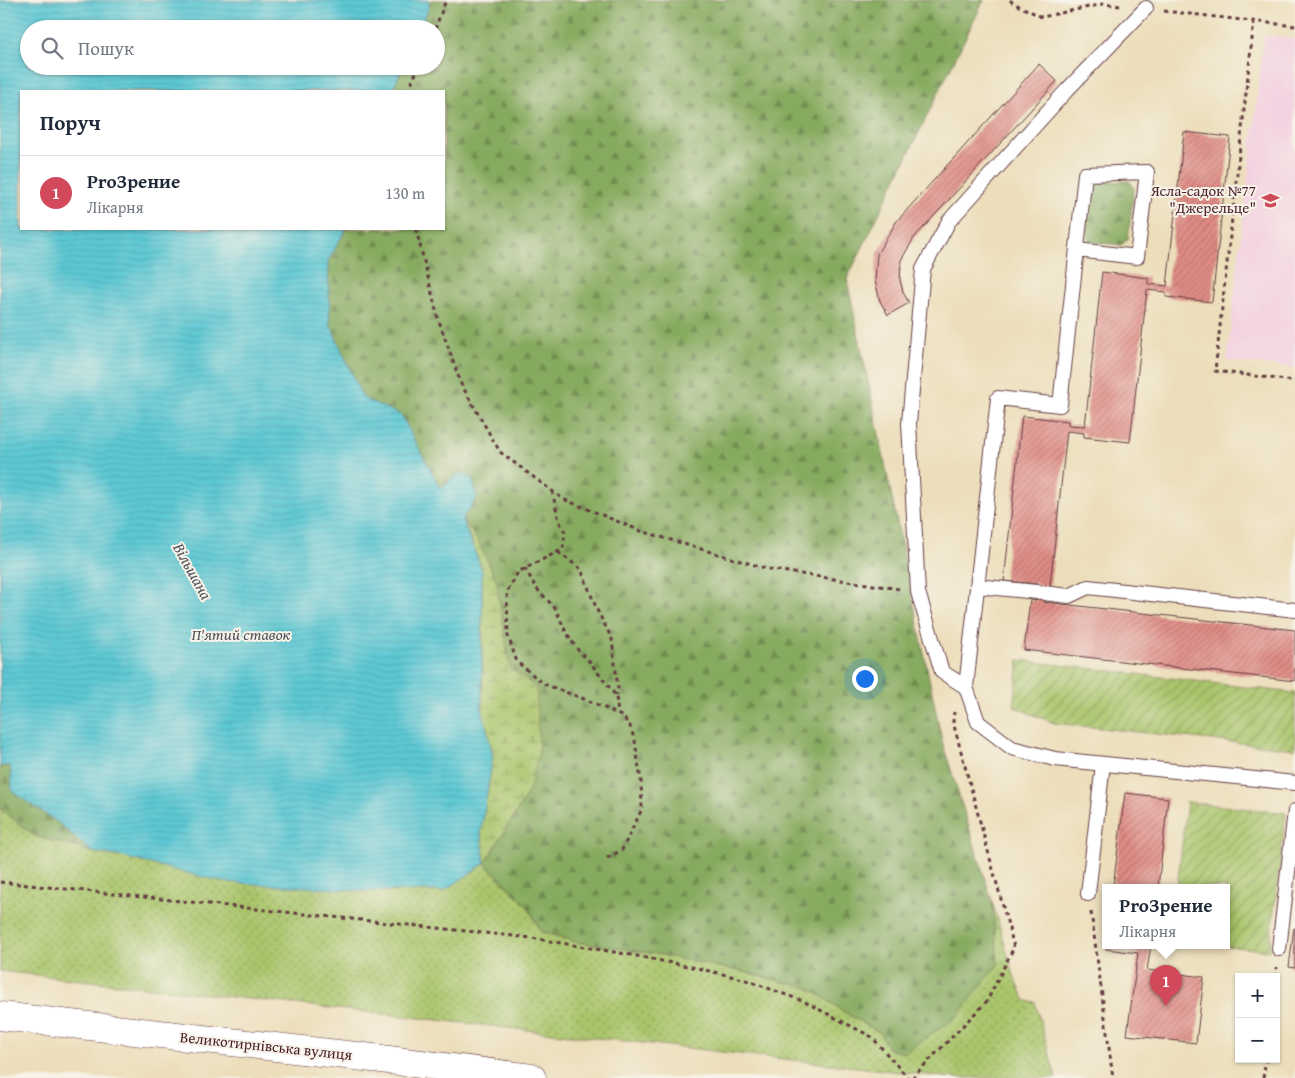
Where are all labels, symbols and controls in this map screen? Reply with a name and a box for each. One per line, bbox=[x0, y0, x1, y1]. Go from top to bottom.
search box bbox=[20, 20, 445, 75]
icon: search bbox=[38, 34, 66, 62]
text: Пошук bbox=[78, 34, 134, 62]
text: Поруч bbox=[40, 107, 101, 138]
text: ProЗрение bbox=[87, 167, 180, 195]
place label: Ясла-садок №77 "Джерельце" bbox=[1150, 180, 1256, 218]
text: 1 bbox=[52, 181, 60, 205]
text: 130 m bbox=[385, 181, 425, 205]
school or university icon: Ясла-садок №77 "Джерельце" bbox=[1260, 190, 1280, 210]
text: Лікарня bbox=[87, 195, 144, 219]
water label: Вільшана bbox=[167, 537, 219, 604]
water label: П'ятий ставок bbox=[191, 622, 291, 646]
your location bbox=[852, 666, 878, 692]
popup bbox=[1102, 884, 1230, 949]
text: ProЗрение bbox=[1119, 891, 1213, 919]
text: Лікарня bbox=[1119, 919, 1176, 943]
pin: 1 bbox=[1150, 965, 1182, 1006]
map controls bbox=[1235, 973, 1280, 1063]
button: + bbox=[1235, 973, 1280, 1018]
button: − bbox=[1235, 1018, 1280, 1063]
street label: Великотирнівська вулиця bbox=[179, 1026, 354, 1065]

